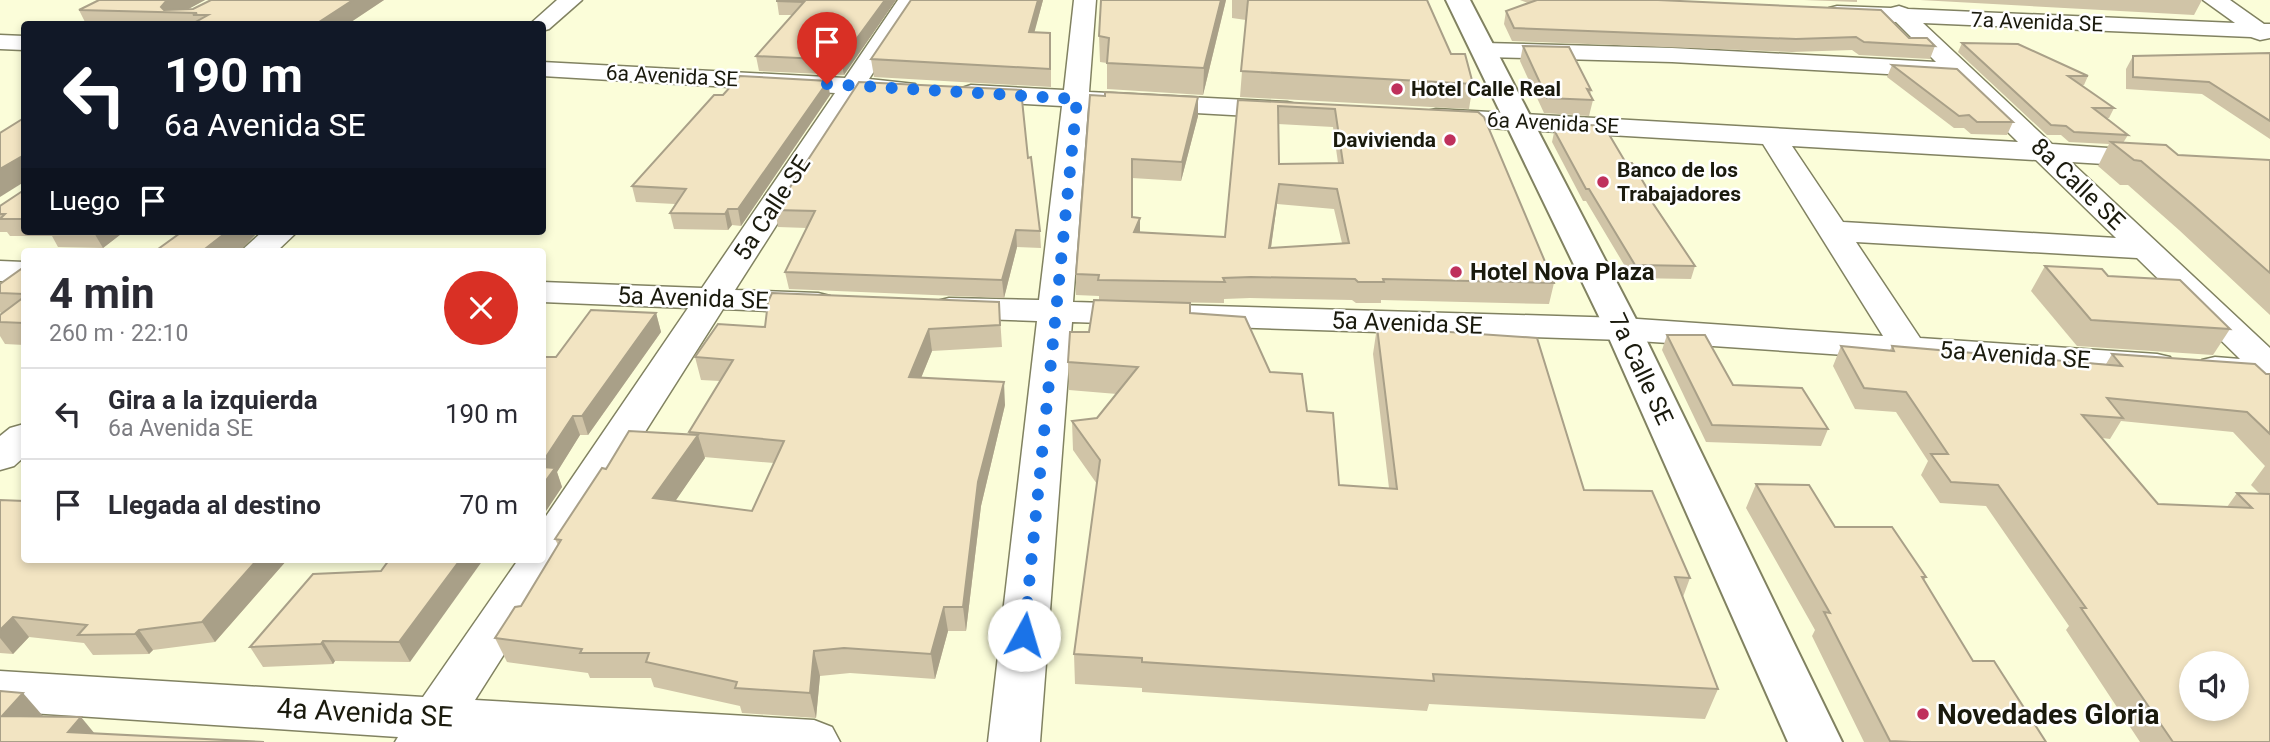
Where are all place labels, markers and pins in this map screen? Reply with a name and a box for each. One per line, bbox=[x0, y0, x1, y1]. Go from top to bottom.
pin bbox=[797, 12.0, 857, 84]
place label: Hotel Calle Real bbox=[1411, 77, 1561, 101]
marker: Hotel Calle Real bbox=[1389, 81, 1405, 97]
place label: Davivienda bbox=[1333, 128, 1436, 152]
marker: Davivienda bbox=[1442, 132, 1458, 148]
place label: Banco de los Trabajadores bbox=[1617, 158, 1741, 206]
marker: Banco de los Trabajadores bbox=[1595, 174, 1611, 190]
place label: Hotel Nova Plaza bbox=[1470, 258, 1655, 286]
marker: Hotel Nova Plaza bbox=[1448, 264, 1464, 280]
place label: Novedades Gloria bbox=[1937, 698, 2159, 731]
marker: Novedades Gloria bbox=[1915, 706, 1931, 722]

